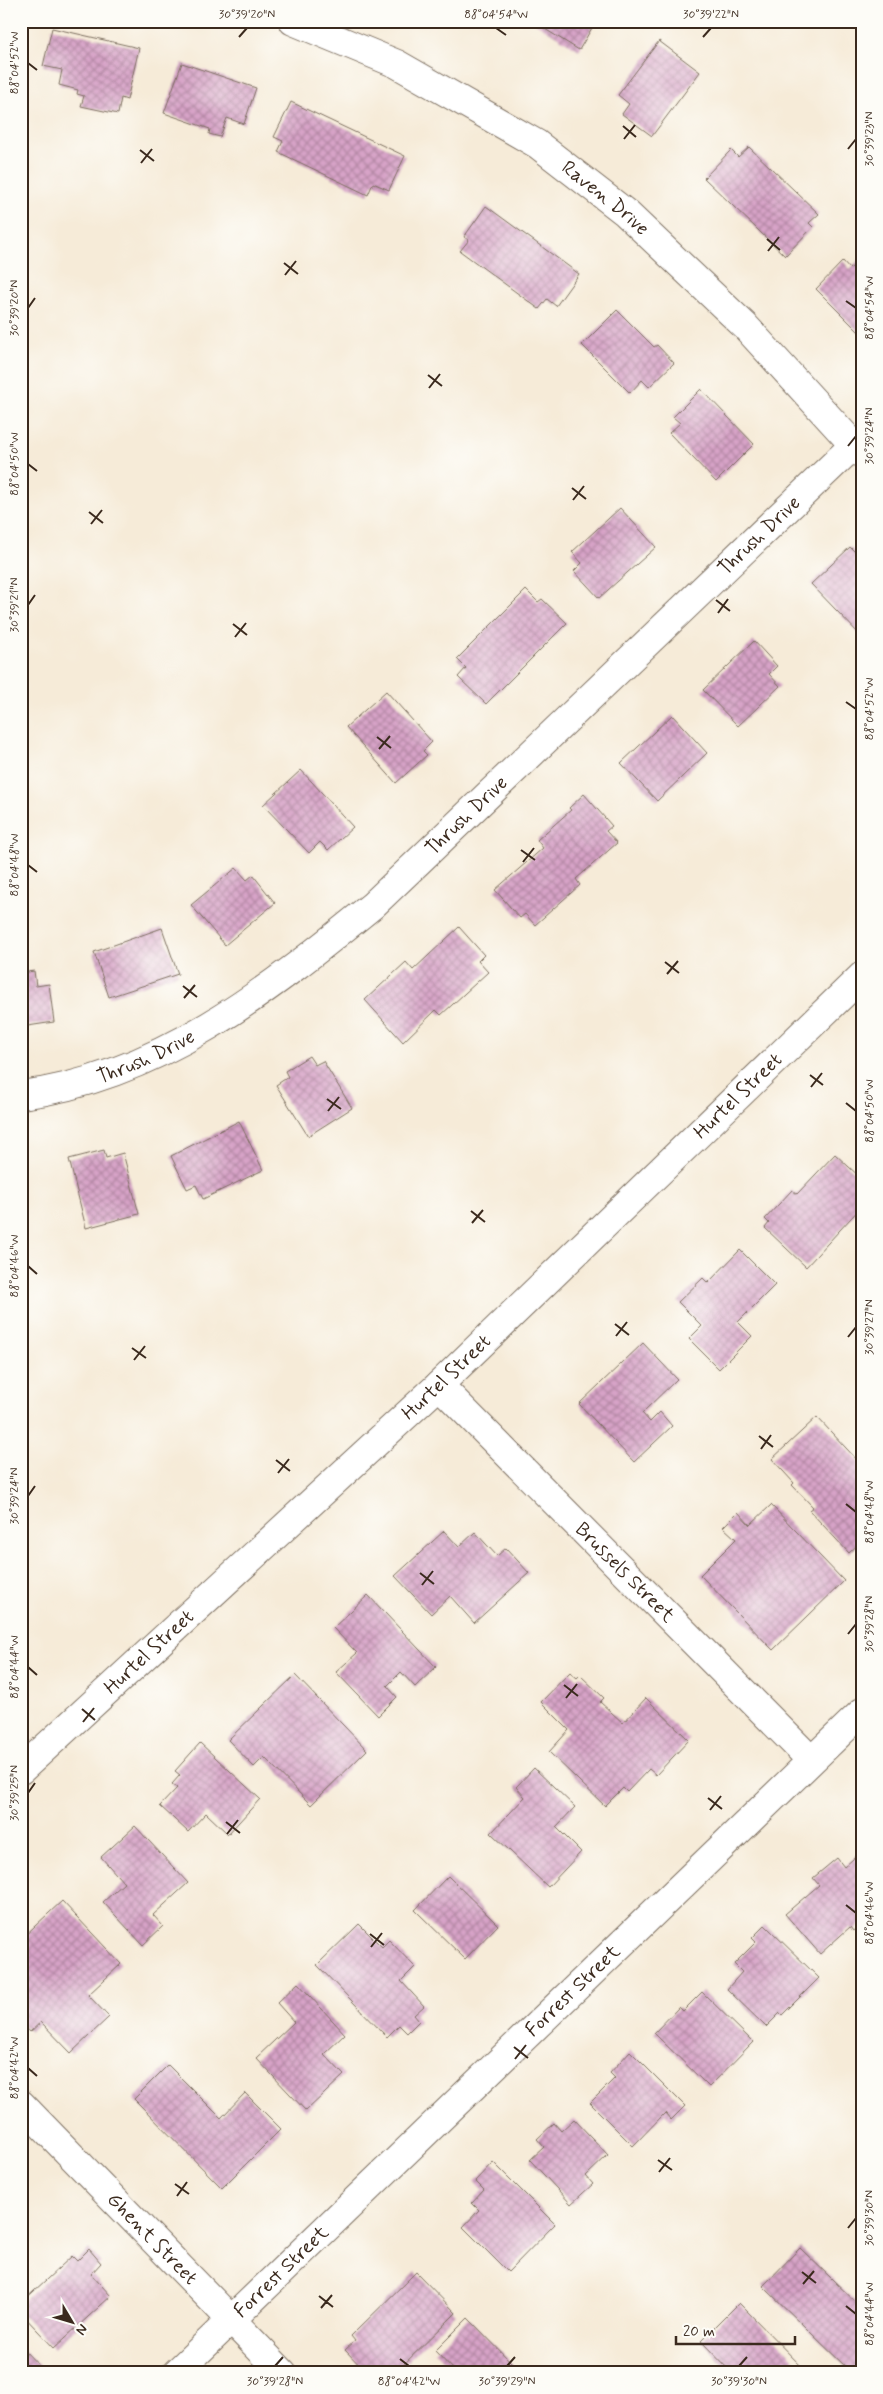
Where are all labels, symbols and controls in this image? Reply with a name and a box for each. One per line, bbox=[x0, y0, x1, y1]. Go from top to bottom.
text: 30°39'20"N bbox=[219, 7, 275, 23]
text: 88°04'54"W bbox=[464, 7, 528, 23]
text: 30°39'22"N bbox=[683, 7, 739, 23]
text: 88°04'52"W bbox=[7, 32, 23, 94]
text: 30°39'23"N bbox=[862, 112, 878, 166]
street label: Raven Drive bbox=[556, 154, 655, 242]
text: 88°04'54"W bbox=[862, 276, 878, 340]
text: 30°39'20"N bbox=[7, 280, 23, 336]
text: 30°39'24"N bbox=[862, 408, 878, 465]
text: 88°04'50"W bbox=[7, 432, 23, 496]
street label: Thrush Drive bbox=[712, 490, 806, 582]
text: 30°39'21"N bbox=[7, 578, 23, 632]
text: 88°04'52"W bbox=[862, 678, 878, 740]
street label: Thrush Drive bbox=[419, 770, 514, 862]
text: 88°04'48"W bbox=[7, 834, 23, 896]
street label: Thrush Drive bbox=[93, 1023, 200, 1091]
street label: Hurtel Street bbox=[688, 1047, 788, 1145]
text: 88°04'50"W bbox=[862, 1079, 878, 1143]
text: 88°04'46"W bbox=[7, 1234, 23, 1297]
text: 30°39'27"N bbox=[862, 1299, 878, 1355]
street label: Hurtel Street bbox=[396, 1328, 497, 1426]
text: 30°39'24"N bbox=[7, 1468, 23, 1525]
text: 88°04'48"W bbox=[862, 1481, 878, 1543]
street label: Brussels Street bbox=[569, 1516, 681, 1629]
text: 30°39'28"N bbox=[862, 1596, 878, 1652]
street label: Hurtel Street bbox=[98, 1604, 200, 1701]
text: 88°04'44"W bbox=[7, 1635, 23, 1699]
text: 30°39'25"N bbox=[7, 1765, 23, 1821]
text: 88°04'46"W bbox=[862, 1881, 878, 1944]
street label: Forrest Street bbox=[519, 1938, 626, 2043]
text: 88°04'42"W bbox=[7, 2037, 23, 2099]
street label: Ghent Street bbox=[101, 2186, 204, 2291]
text: 30°39'30"N bbox=[862, 2190, 878, 2246]
street label: Forrest Street bbox=[228, 2219, 335, 2324]
text: 88°04'44"W bbox=[862, 2282, 878, 2346]
north arrow bbox=[48, 2296, 98, 2346]
scale bar bbox=[676, 2314, 794, 2346]
text: N bbox=[71, 2320, 91, 2339]
text: 20 m bbox=[683, 2322, 715, 2342]
text: 30°39'28"N bbox=[247, 2374, 303, 2390]
text: 88°04'42"W bbox=[378, 2374, 440, 2390]
text: 30°39'29"N bbox=[479, 2374, 535, 2390]
text: 30°39'30"N bbox=[711, 2374, 767, 2390]

